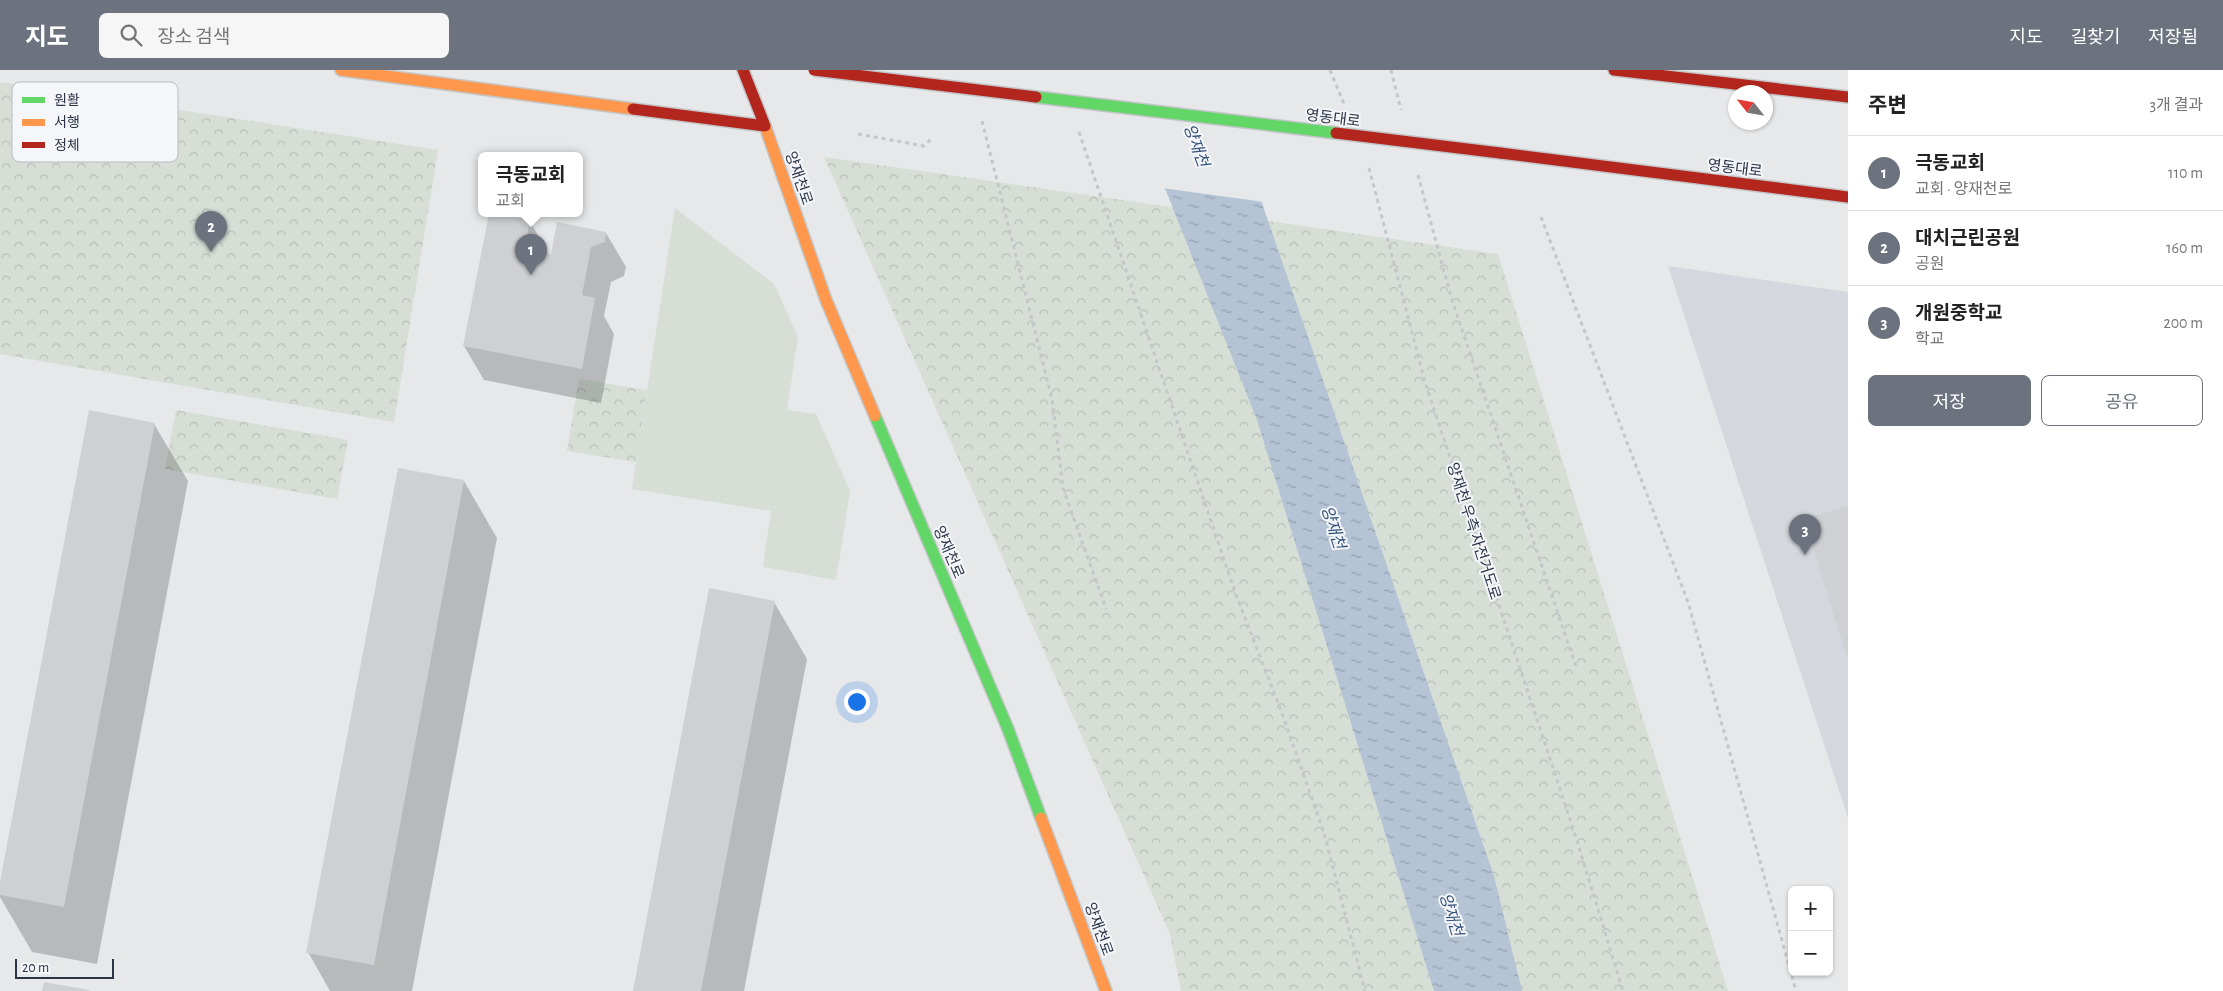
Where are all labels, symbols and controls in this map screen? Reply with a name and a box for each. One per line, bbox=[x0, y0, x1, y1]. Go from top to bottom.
search box bbox=[99, 13, 449, 58]
icon: search bbox=[117, 21, 145, 49]
text: 지도 bbox=[25, 26, 69, 50]
text: 장소 검색 bbox=[157, 28, 230, 47]
text: 지도 bbox=[2010, 29, 2043, 47]
text: 길찾기 bbox=[2071, 29, 2120, 47]
text: 저장됨 bbox=[2148, 29, 2198, 47]
legend bbox=[12, 82, 178, 162]
north arrow bbox=[1728, 85, 1773, 130]
text: 원활 bbox=[54, 93, 80, 108]
text: 주변 bbox=[1868, 95, 1907, 116]
text: 3개 결과 bbox=[2150, 97, 2203, 113]
street label: 영동대로 bbox=[1305, 107, 1361, 129]
text: 서행 bbox=[54, 115, 80, 130]
water label: 양재천 bbox=[1181, 122, 1213, 171]
text: 정체 bbox=[54, 138, 80, 153]
street label: 양재천로 bbox=[782, 149, 816, 207]
popup bbox=[478, 152, 583, 217]
text: 극동교회 bbox=[1915, 154, 1985, 173]
street label: 영동대로 bbox=[1707, 157, 1763, 179]
text: 1 bbox=[1881, 165, 1887, 181]
text: 110 m bbox=[2168, 165, 2203, 181]
text: 극동교회 bbox=[496, 166, 565, 185]
text: 교회 · 양재천로 bbox=[1915, 181, 2012, 197]
text: 교회 bbox=[496, 193, 525, 209]
pin: 2 bbox=[195, 211, 227, 252]
text: 대치근린공원 bbox=[1915, 229, 2020, 248]
pin: 1 bbox=[515, 234, 547, 275]
text: 2 bbox=[1880, 240, 1888, 256]
text: 160 m bbox=[2166, 240, 2203, 256]
text: 공원 bbox=[1915, 256, 1944, 272]
text: 개원중학교 bbox=[1915, 304, 2002, 323]
text: 3 bbox=[1881, 315, 1887, 331]
text: 200 m bbox=[2163, 315, 2203, 331]
text: 학교 bbox=[1915, 331, 1944, 347]
button: 저장 bbox=[1868, 375, 2031, 426]
button: 공유 bbox=[2041, 375, 2203, 426]
street label: 양재천 우측 자전거도로 bbox=[1444, 460, 1505, 601]
water label: 양재천 bbox=[1319, 504, 1349, 553]
pin: 3 bbox=[1789, 514, 1821, 555]
street label: 양재천로 bbox=[931, 523, 968, 581]
your location bbox=[844, 689, 870, 715]
map controls bbox=[1788, 886, 1833, 976]
button: + bbox=[1788, 886, 1833, 931]
water label: 양재천 bbox=[1437, 891, 1467, 940]
street label: 양재천로 bbox=[1082, 900, 1117, 958]
button: − bbox=[1788, 931, 1833, 976]
scale bar bbox=[15, 956, 114, 979]
text: 20 m bbox=[22, 961, 49, 975]

